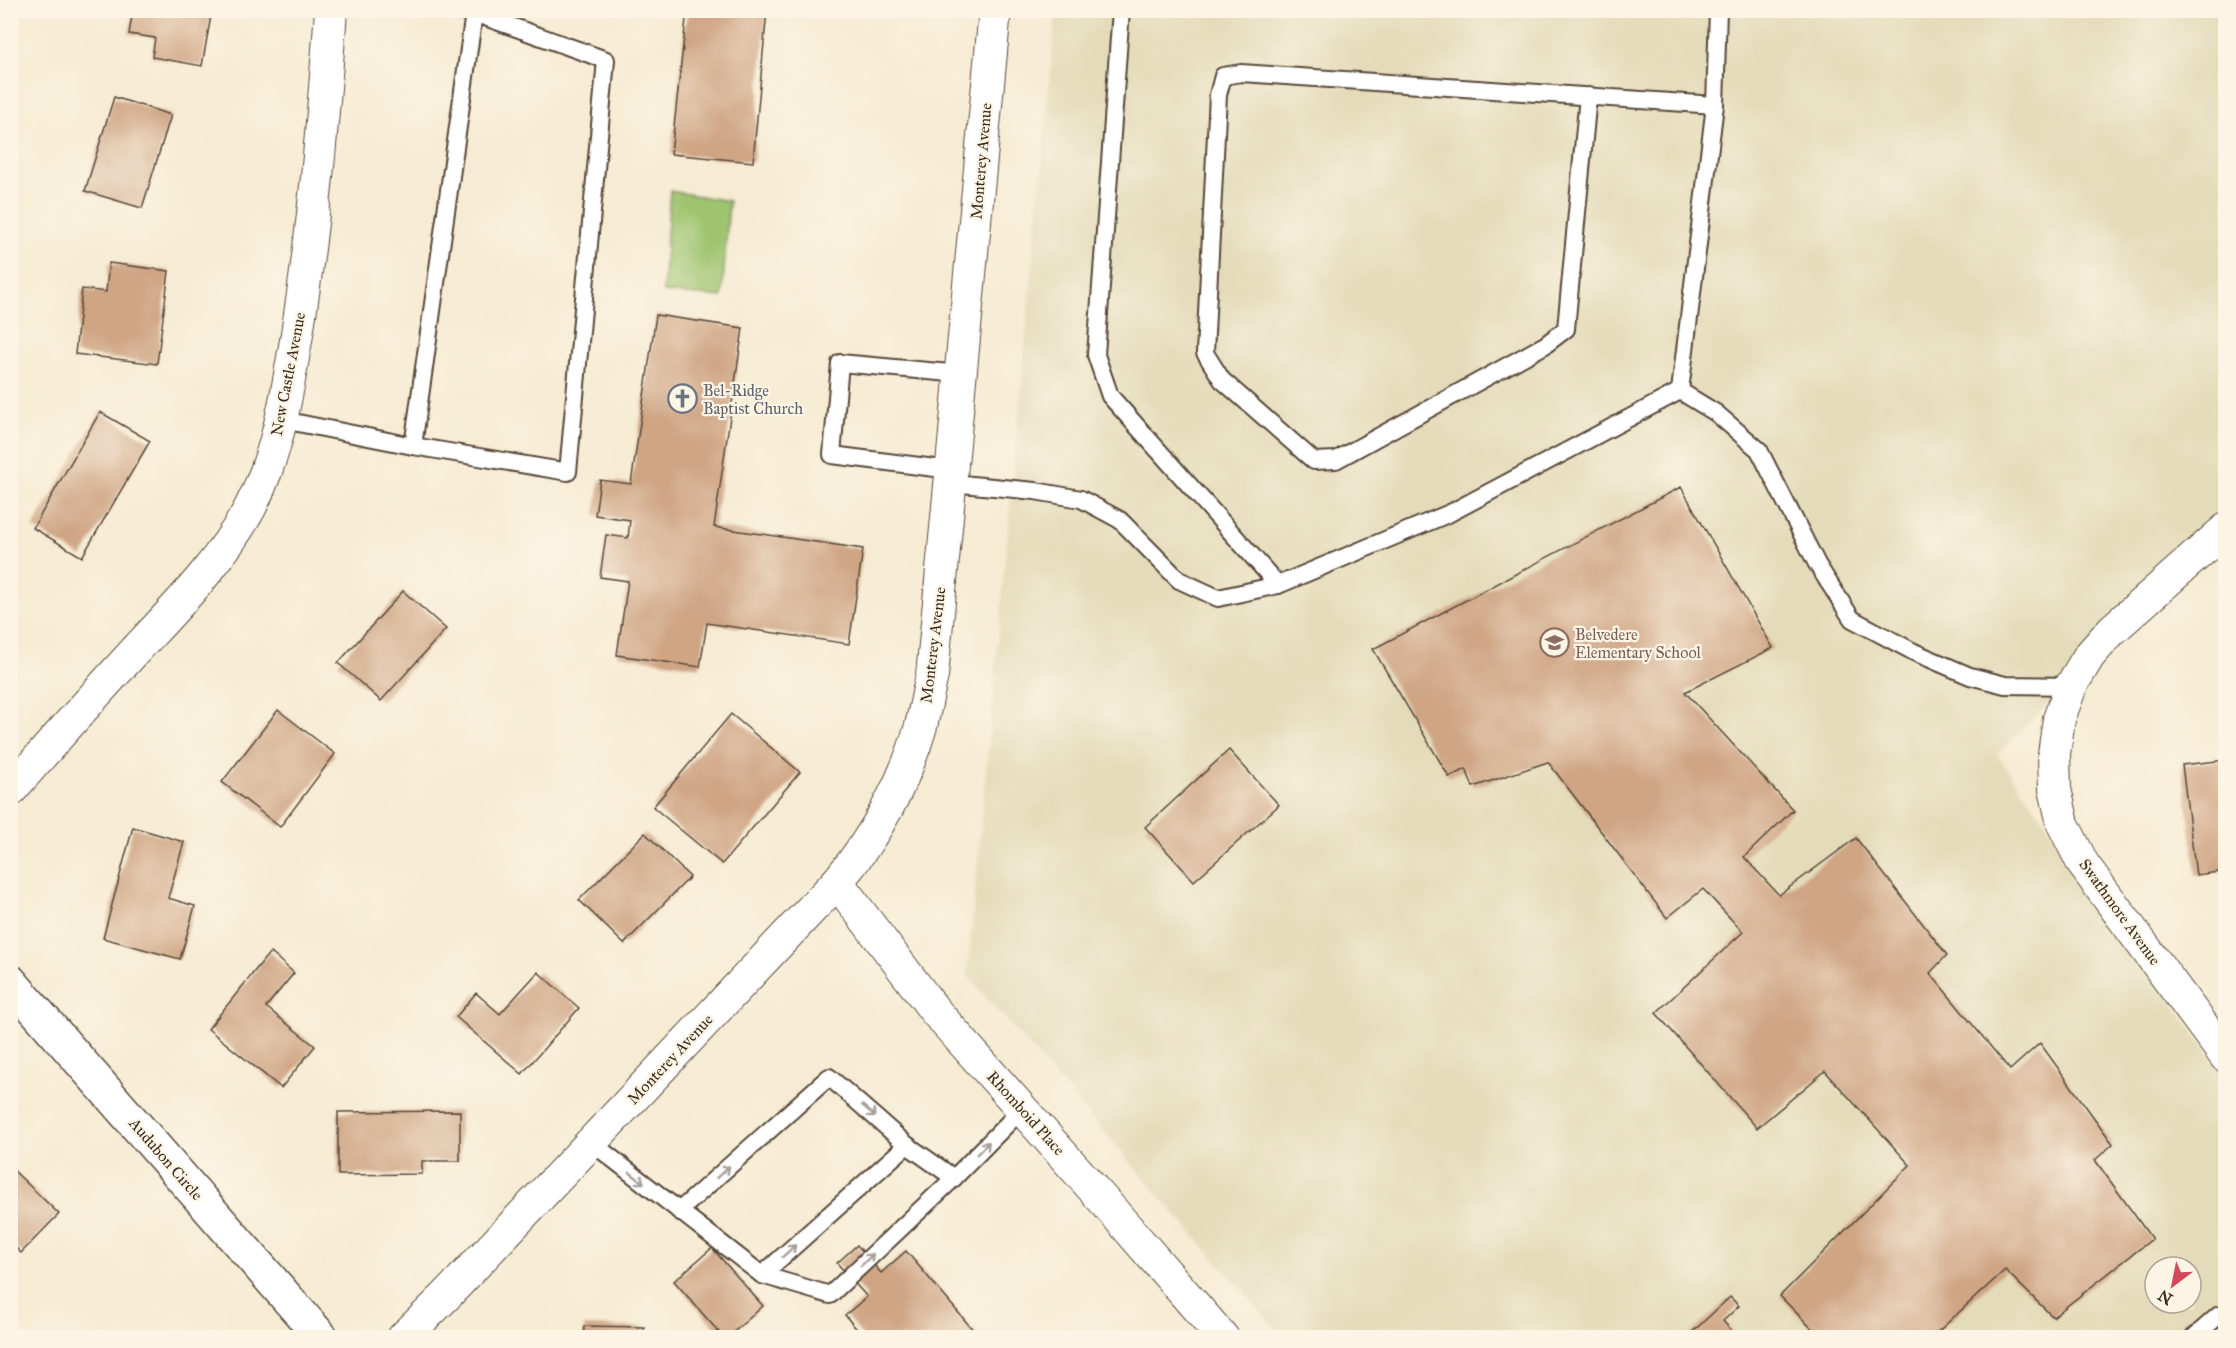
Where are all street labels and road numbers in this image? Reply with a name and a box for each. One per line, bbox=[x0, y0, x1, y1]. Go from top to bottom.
street label: Monterey Avenue bbox=[966, 102, 996, 220]
street label: New Castle Avenue bbox=[267, 310, 309, 437]
street label: Monterey Avenue bbox=[916, 586, 950, 704]
street label: Swathmore Avenue bbox=[2075, 855, 2165, 969]
street label: Monterey Avenue bbox=[623, 1010, 717, 1108]
street label: Rhomboid Place bbox=[983, 1067, 1069, 1159]
street label: Audubon Circle bbox=[124, 1113, 207, 1204]

